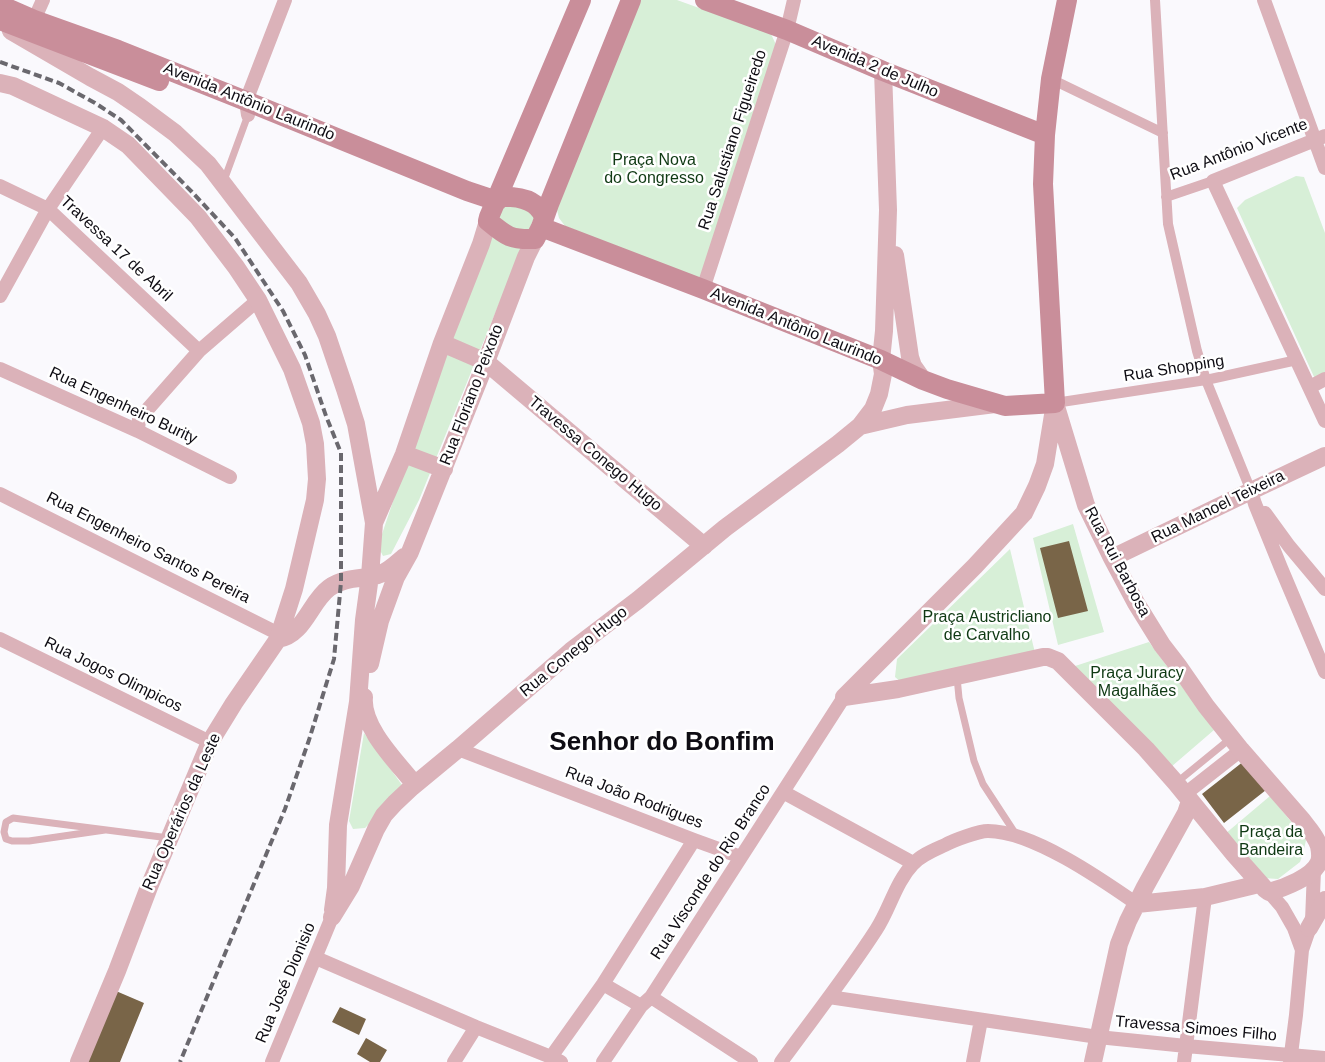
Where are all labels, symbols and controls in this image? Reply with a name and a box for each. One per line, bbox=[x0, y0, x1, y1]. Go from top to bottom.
street label: Avenida 2 de Julho bbox=[809, 32, 941, 102]
street label: Rua Salustiano Figueiredo bbox=[695, 47, 771, 233]
street label: Avenida Antônio Laurindo bbox=[161, 59, 337, 145]
street label: Rua Antônio Vicente bbox=[1168, 115, 1310, 185]
park label: Praça Nova do Congresso bbox=[604, 151, 704, 189]
street label: Travessa 17 de Abril bbox=[56, 192, 176, 306]
street label: Avenida Antônio Laurindo bbox=[708, 284, 884, 370]
street label: Rua Floriano Peixoto bbox=[436, 322, 508, 468]
street label: Rua Shopping bbox=[1122, 352, 1226, 386]
street label: Rua Engenheiro Burity bbox=[46, 363, 200, 449]
street label: Travessa Conego Hugo bbox=[524, 393, 666, 515]
street label: Rua Manoel Teixeira bbox=[1148, 466, 1288, 548]
street label: Rua Engenheiro Santos Pereira bbox=[43, 488, 253, 608]
street label: Rua Rui Barbosa bbox=[1080, 504, 1154, 620]
street label: Rua Conego Hugo bbox=[516, 603, 632, 701]
park label: Praça Austricliano de Carvalho bbox=[923, 608, 1051, 646]
street label: Rua Jogos Olimpicos bbox=[41, 633, 185, 717]
park label: Praça Juracy Magalhães bbox=[1090, 664, 1184, 702]
district label: Senhor do Bonfim bbox=[549, 727, 775, 759]
street label: Rua Operários da Leste bbox=[139, 731, 225, 893]
street label: Rua João Rodrigues bbox=[562, 763, 706, 833]
street label: Rua Visconde do Rio Branco bbox=[647, 781, 775, 963]
park label: Praça da Bandeira bbox=[1239, 823, 1303, 861]
street label: Rua José Dionisio bbox=[252, 920, 320, 1046]
street label: Travessa Simoes Filho bbox=[1114, 1012, 1278, 1046]

